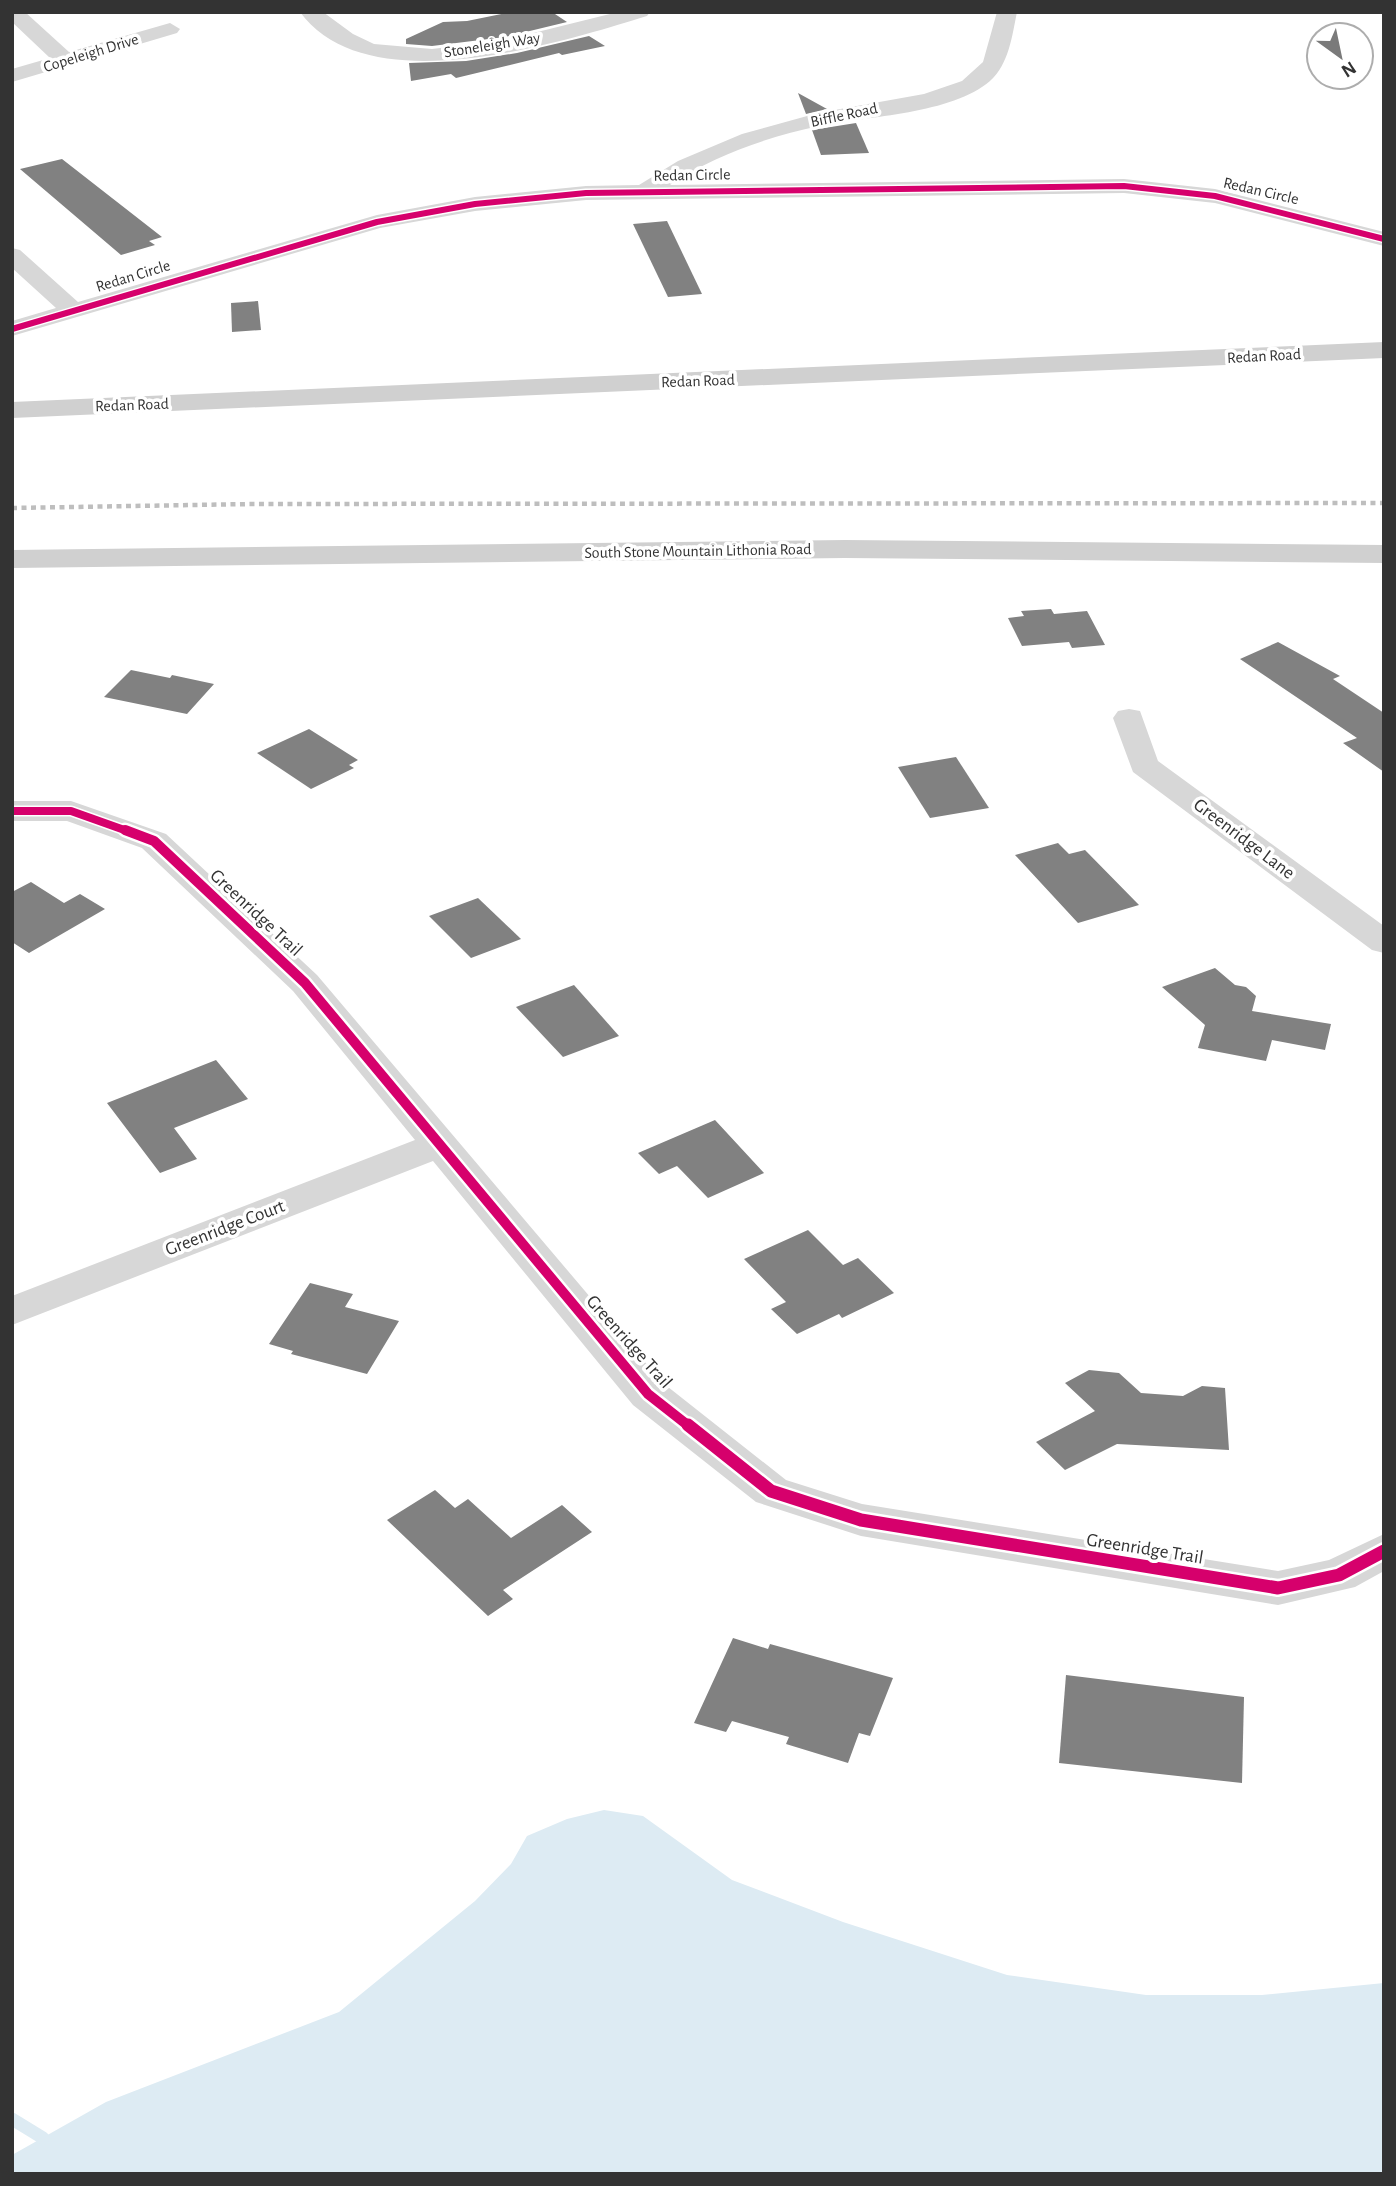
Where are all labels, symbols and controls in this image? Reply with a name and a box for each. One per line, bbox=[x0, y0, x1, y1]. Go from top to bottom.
north arrow bbox=[1305, 21, 1375, 91]
street label: Stoneleigh Way bbox=[443, 29, 542, 61]
street label: Copeleigh Drive bbox=[42, 31, 140, 75]
text: N bbox=[1338, 57, 1359, 81]
street label: Biffle Road bbox=[809, 100, 879, 130]
street label: Redan Circle bbox=[653, 166, 731, 184]
street label: Redan Circle bbox=[1222, 175, 1300, 207]
street label: Redan Circle bbox=[94, 257, 172, 295]
street label: Redan Road bbox=[1227, 346, 1301, 366]
street label: Redan Road bbox=[661, 372, 735, 390]
street label: Redan Road bbox=[95, 396, 169, 414]
street label: South Stone Mountain Lithonia Road bbox=[584, 541, 812, 561]
street label: Greenridge Lane bbox=[1190, 795, 1298, 883]
street label: Greenridge Trail bbox=[206, 866, 306, 960]
street label: Greenridge Court bbox=[163, 1196, 287, 1260]
street label: Greenridge Trail bbox=[582, 1292, 676, 1392]
street label: Greenridge Trail bbox=[1085, 1530, 1205, 1568]

